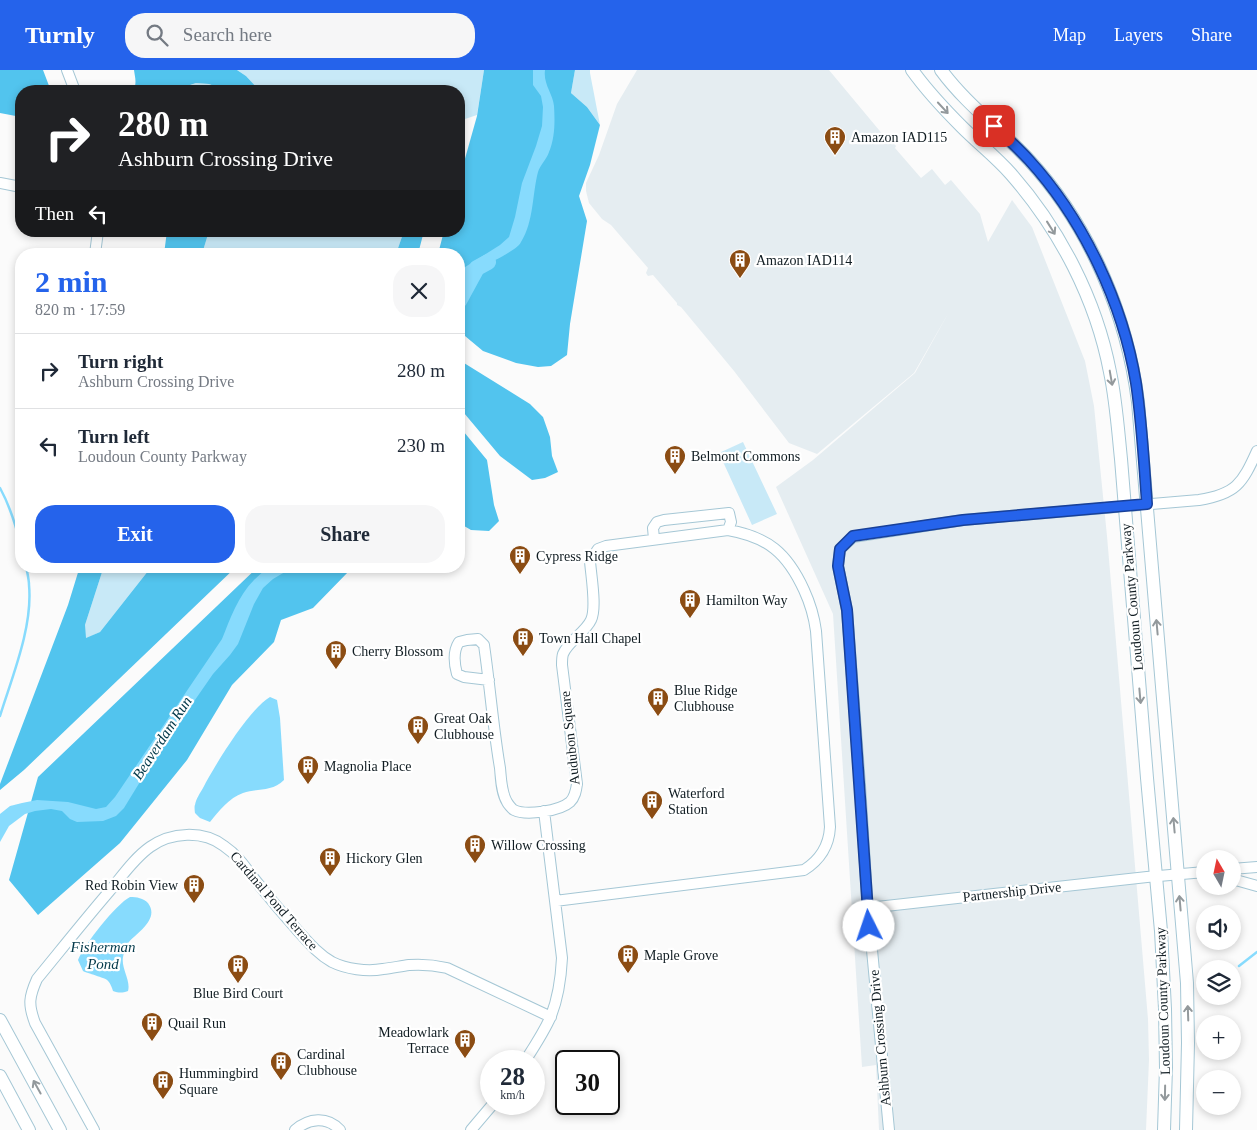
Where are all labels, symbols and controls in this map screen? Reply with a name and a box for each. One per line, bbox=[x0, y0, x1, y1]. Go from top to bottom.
search box bbox=[125, 13, 475, 58]
icon: search bbox=[143, 21, 171, 49]
text: Turnly bbox=[25, 22, 95, 48]
text: Search here bbox=[183, 24, 272, 45]
text: Map bbox=[1053, 25, 1086, 45]
text: Layers bbox=[1114, 25, 1163, 45]
text: Share bbox=[1191, 25, 1232, 45]
one-way arrow bbox=[937, 101, 949, 114]
icon: right bbox=[35, 105, 100, 170]
text: 280 m bbox=[118, 105, 208, 144]
pin bbox=[973, 105, 1015, 147]
icon: arrive bbox=[980, 112, 1008, 140]
building icon: Amazon IAD115 bbox=[823, 125, 847, 156]
place label: Amazon IAD115 bbox=[851, 130, 947, 145]
text: Ashburn Crossing Drive bbox=[118, 146, 333, 171]
icon: left bbox=[84, 200, 112, 228]
text: Then bbox=[35, 203, 74, 224]
one-way arrow bbox=[1047, 220, 1057, 234]
building icon: Amazon IAD114 bbox=[728, 248, 752, 279]
place label: Amazon IAD114 bbox=[756, 253, 852, 268]
text: 2 min bbox=[35, 265, 108, 298]
button: close bbox=[393, 265, 445, 317]
text: 820 m · 17:59 bbox=[35, 301, 125, 318]
text: Turn right bbox=[78, 351, 163, 372]
icon: right bbox=[35, 357, 63, 385]
text: 280 m bbox=[397, 360, 445, 381]
one-way arrow bbox=[1107, 369, 1117, 385]
text: Ashburn Crossing Drive bbox=[78, 373, 234, 390]
text: Turn left bbox=[78, 426, 150, 447]
icon: left bbox=[35, 432, 63, 460]
text: 230 m bbox=[397, 435, 445, 456]
building icon: Belmont Commons bbox=[663, 444, 687, 475]
text: Loudoun County Parkway bbox=[78, 448, 247, 465]
place label: Belmont Commons bbox=[691, 449, 800, 464]
button: Exit bbox=[35, 505, 235, 563]
button: Share bbox=[245, 505, 445, 563]
street label: Loudoun County Parkway bbox=[1118, 523, 1146, 671]
building icon: Cypress Ridge bbox=[508, 544, 532, 575]
place label: Cypress Ridge bbox=[536, 549, 618, 564]
building icon: Hamilton Way bbox=[678, 588, 702, 619]
place label: Hamilton Way bbox=[706, 593, 787, 608]
one-way arrow bbox=[1153, 619, 1162, 635]
building icon: Town Hall Chapel bbox=[511, 626, 535, 657]
place label: Town Hall Chapel bbox=[539, 631, 642, 646]
building icon: Cherry Blossom bbox=[324, 639, 348, 670]
place label: Cherry Blossom bbox=[352, 644, 444, 659]
place label: Blue Ridge Clubhouse bbox=[674, 683, 737, 714]
building icon: Blue Ridge Clubhouse bbox=[646, 686, 670, 717]
one-way arrow bbox=[1135, 688, 1145, 704]
street label: Audubon Square bbox=[558, 690, 582, 786]
water label: Beaverdam Run bbox=[129, 694, 195, 782]
place label: Great Oak Clubhouse bbox=[434, 711, 494, 742]
building icon: Great Oak Clubhouse bbox=[406, 714, 430, 745]
building icon: Magnolia Place bbox=[296, 754, 320, 785]
place label: Magnolia Place bbox=[324, 759, 411, 774]
place label: Waterford Station bbox=[668, 786, 724, 817]
building icon: Waterford Station bbox=[640, 789, 664, 820]
one-way arrow bbox=[1169, 817, 1178, 833]
building icon: Willow Crossing bbox=[463, 833, 487, 864]
place label: Willow Crossing bbox=[491, 838, 586, 853]
building icon: Hickory Glen bbox=[318, 846, 342, 877]
street label: Cardinal Pond Terrace bbox=[227, 849, 321, 953]
north arrow bbox=[1196, 850, 1241, 895]
map controls bbox=[1196, 850, 1241, 1115]
place label: Hickory Glen bbox=[346, 851, 423, 866]
building icon: Red Robin View bbox=[182, 873, 206, 904]
place label: Red Robin View bbox=[85, 878, 179, 893]
street label: Partnership Drive bbox=[962, 879, 1062, 905]
one-way arrow bbox=[1176, 896, 1185, 912]
position arrow bbox=[842, 899, 894, 951]
button: sound bbox=[1196, 905, 1241, 950]
street label: Loudoun County Parkway bbox=[1153, 927, 1173, 1075]
water label: Fisherman Pond bbox=[70, 939, 136, 972]
building icon: Maple Grove bbox=[616, 943, 640, 974]
place label: Maple Grove bbox=[644, 948, 718, 963]
building icon: Blue Bird Court bbox=[226, 953, 250, 984]
button: layers bbox=[1196, 960, 1241, 1005]
street label: Ashburn Crossing Drive bbox=[867, 969, 893, 1107]
place label: Blue Bird Court bbox=[193, 986, 283, 1001]
one-way arrow bbox=[1183, 1005, 1192, 1021]
building icon: Quail Run bbox=[140, 1011, 164, 1042]
button: + bbox=[1196, 1015, 1241, 1060]
place label: Quail Run bbox=[168, 1016, 226, 1031]
place label: Meadowlark Terrace bbox=[378, 1025, 449, 1056]
building icon: Meadowlark Terrace bbox=[453, 1028, 477, 1059]
place label: Cardinal Clubhouse bbox=[297, 1047, 357, 1078]
building icon: Cardinal Clubhouse bbox=[269, 1050, 293, 1081]
speed limit sign: 30 bbox=[555, 1050, 620, 1115]
text: 28 bbox=[500, 1063, 525, 1090]
place label: Hummingbird Square bbox=[179, 1066, 258, 1097]
building icon: Hummingbird Square bbox=[151, 1069, 175, 1100]
button: − bbox=[1196, 1070, 1241, 1115]
one-way arrow bbox=[31, 1081, 41, 1095]
one-way arrow bbox=[1160, 1084, 1170, 1101]
text: km/h bbox=[500, 1088, 525, 1102]

